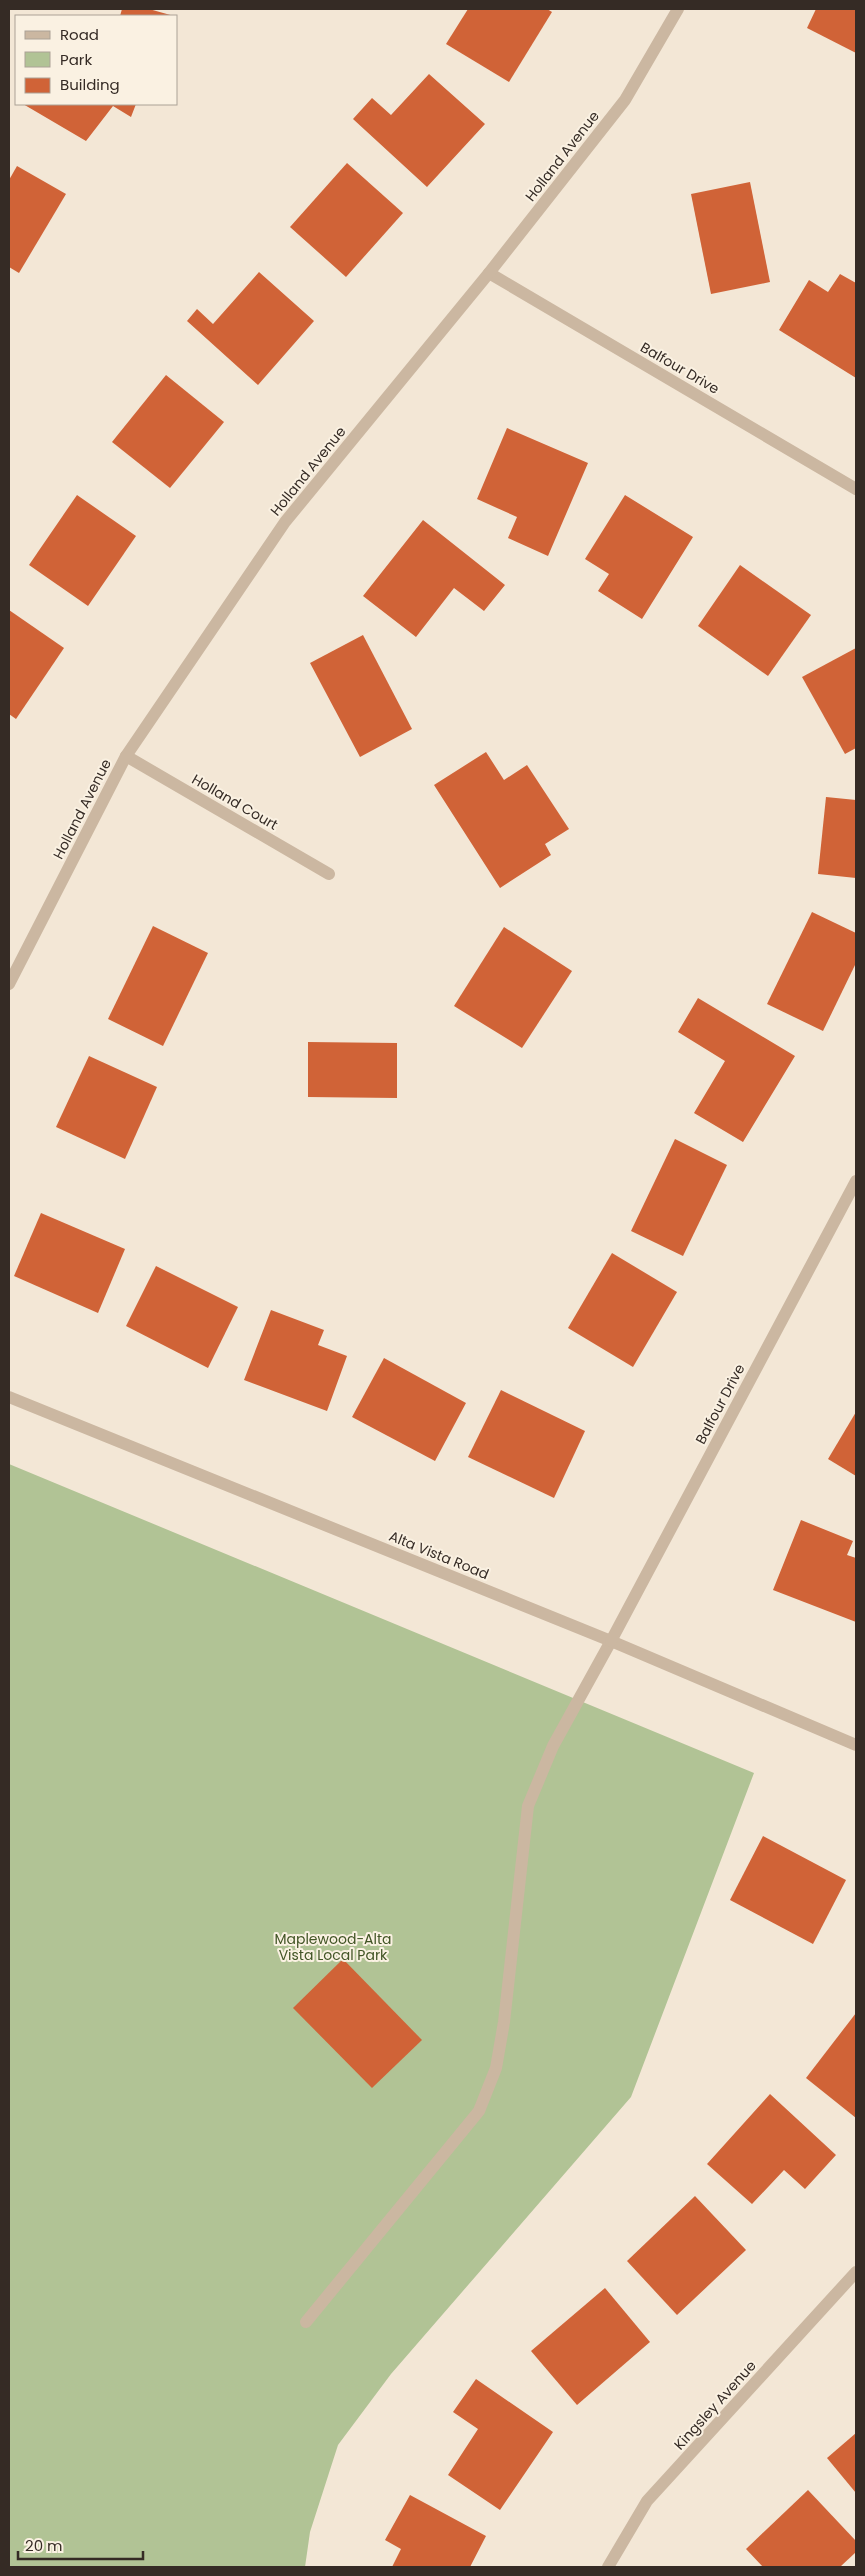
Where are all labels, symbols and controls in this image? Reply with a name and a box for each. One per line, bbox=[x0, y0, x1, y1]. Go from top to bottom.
legend bbox=[15, 15, 178, 105]
text: Road bbox=[60, 24, 99, 45]
text: Park bbox=[60, 49, 92, 70]
text: Building bbox=[60, 74, 120, 95]
street label: Holland Avenue bbox=[520, 106, 604, 205]
street label: Balfour Drive bbox=[637, 337, 723, 399]
street label: Holland Avenue bbox=[266, 422, 351, 520]
street label: Holland Avenue bbox=[48, 755, 116, 862]
street label: Holland Court bbox=[188, 769, 282, 835]
street label: Balfour Drive bbox=[690, 1360, 750, 1448]
street label: Alta Vista Road bbox=[386, 1526, 492, 1584]
park label: Maplewood-Alta Vista Local Park bbox=[274, 1929, 392, 1965]
street label: Kingsley Avenue bbox=[669, 2356, 761, 2454]
scale bar bbox=[18, 2528, 142, 2560]
text: 20 m bbox=[25, 2535, 63, 2556]

